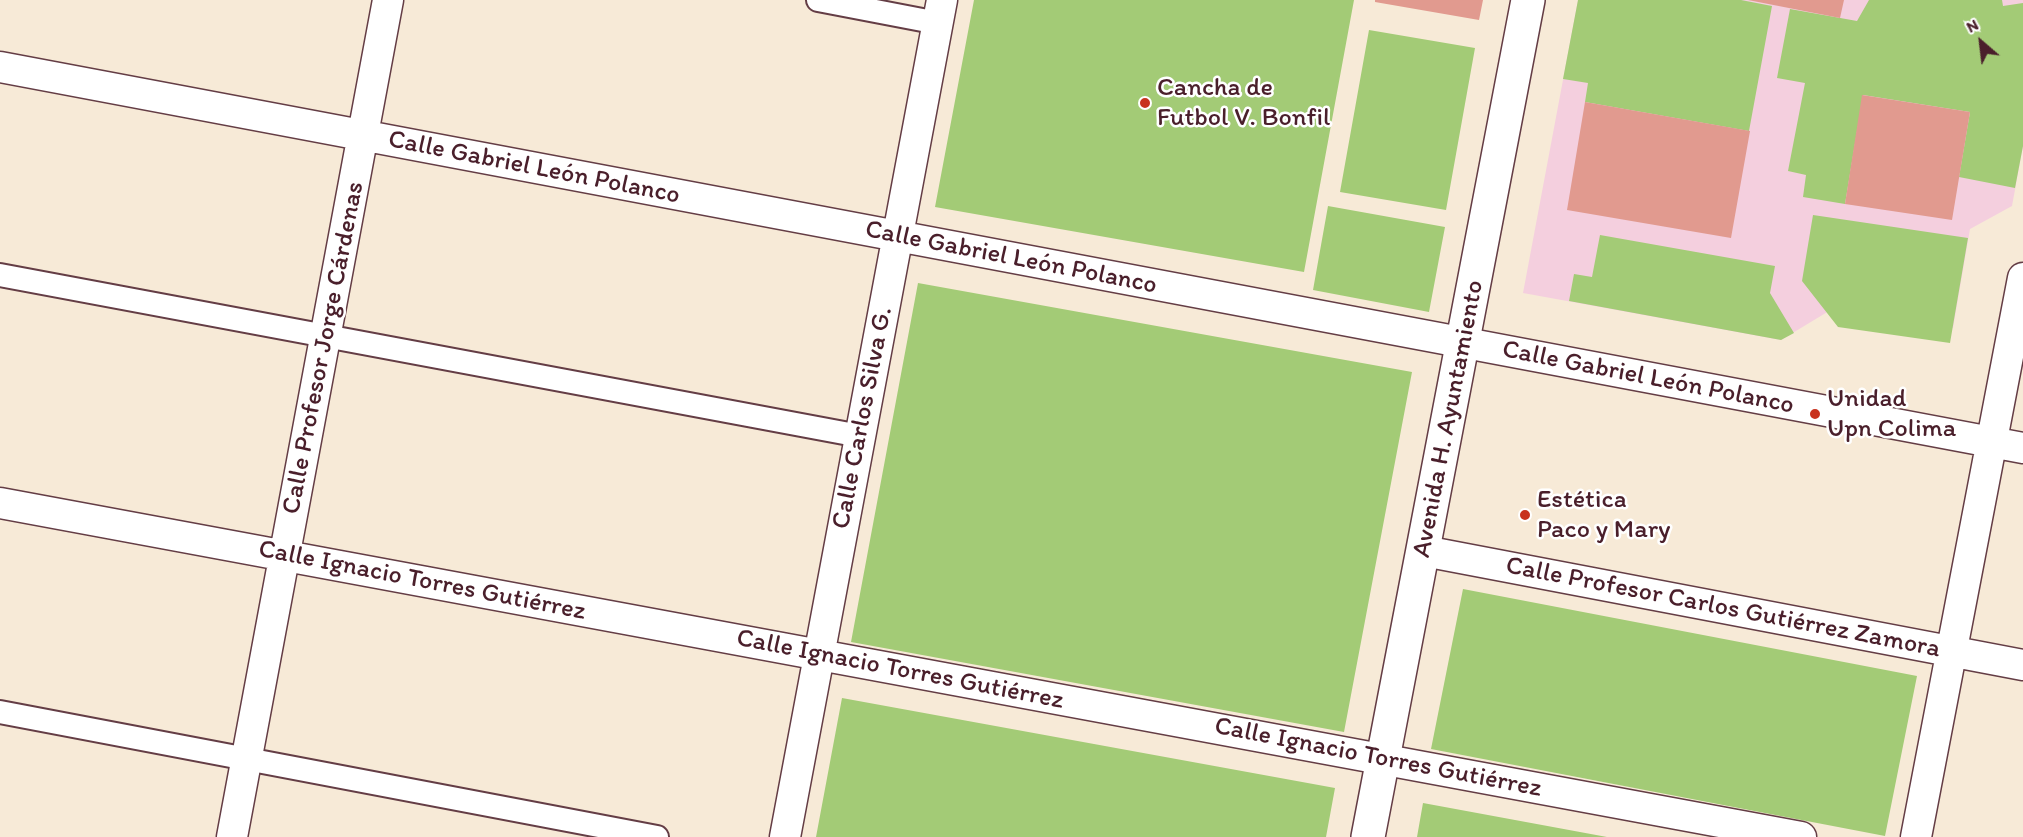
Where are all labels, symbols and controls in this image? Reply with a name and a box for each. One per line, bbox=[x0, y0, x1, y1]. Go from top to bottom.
north arrow bbox=[1951, 12, 2011, 72]
text: N bbox=[1963, 15, 1982, 37]
place label: Cancha de Futbol V. Bonfil bbox=[1157, 72, 1330, 134]
marker: Cancha de Futbol V. Bonfil bbox=[1138, 96, 1152, 110]
street label: Calle Gabriel León Polanco bbox=[385, 124, 683, 212]
street label: Calle Profesor Jorge Cárdenas bbox=[276, 179, 372, 517]
street label: Calle Gabriel León Polanco bbox=[862, 214, 1160, 302]
street label: Avenida H. Ayuntamiento bbox=[1407, 278, 1491, 560]
street label: Calle Carlos Silva G. bbox=[826, 304, 900, 532]
street label: Calle Gabriel León Polanco bbox=[1499, 334, 1797, 422]
place label: Unidad Upn Colima bbox=[1827, 383, 1956, 444]
marker: Unidad Upn Colima bbox=[1808, 407, 1822, 421]
place label: Estética Paco y Mary bbox=[1537, 484, 1670, 546]
marker: Estética Paco y Mary bbox=[1518, 508, 1532, 522]
street label: Calle Ignacio Torres Gutiérrez bbox=[256, 534, 588, 628]
street label: Calle Profesor Carlos Gutiérrez Zamora bbox=[1503, 551, 1943, 665]
street label: Calle Ignacio Torres Gutiérrez bbox=[734, 623, 1066, 717]
street label: Calle Ignacio Torres Gutiérrez bbox=[1212, 711, 1544, 805]

